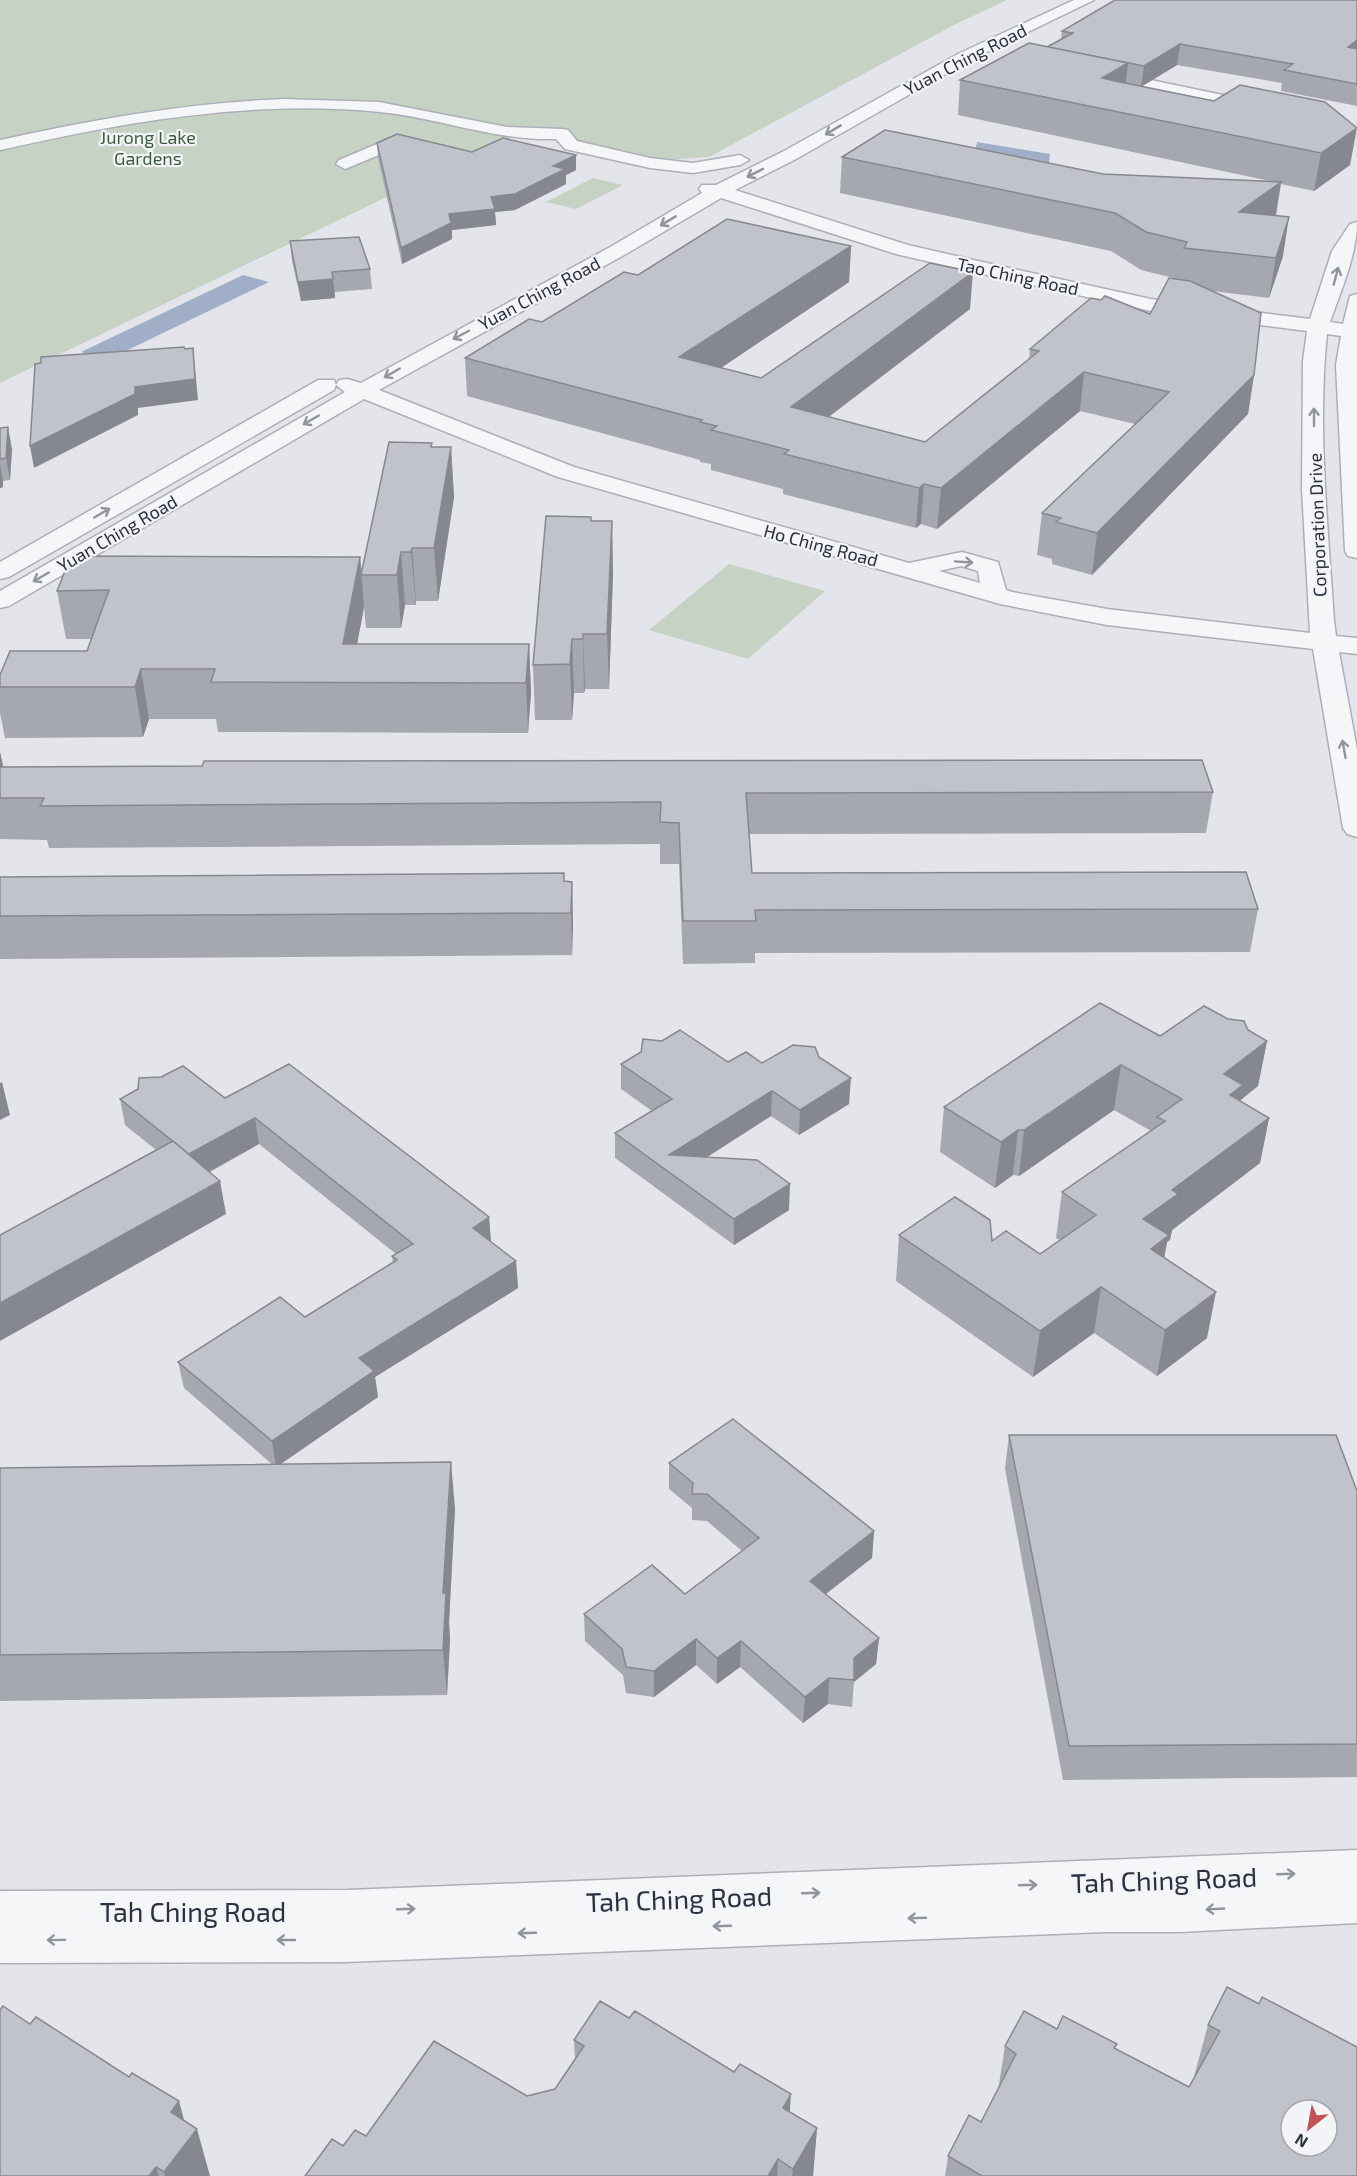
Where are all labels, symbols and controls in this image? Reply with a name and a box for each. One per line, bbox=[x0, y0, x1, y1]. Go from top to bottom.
street label: Yuan Ching Road bbox=[900, 19, 1030, 99]
one-way arrow bbox=[825, 124, 842, 136]
park label: Jurong Lake Gardens bbox=[100, 126, 196, 169]
one-way arrow bbox=[746, 168, 764, 179]
one-way arrow bbox=[660, 215, 677, 227]
street label: Yuan Ching Road bbox=[474, 252, 604, 334]
street label: Tao Ching Road bbox=[955, 252, 1081, 300]
one-way arrow bbox=[1330, 267, 1342, 286]
one-way arrow bbox=[452, 330, 470, 342]
one-way arrow bbox=[384, 368, 401, 380]
one-way arrow bbox=[1308, 408, 1320, 428]
one-way arrow bbox=[303, 414, 320, 426]
street label: Corporation Drive bbox=[1303, 453, 1331, 597]
street label: Yuan Ching Road bbox=[53, 490, 181, 576]
one-way arrow bbox=[93, 507, 110, 519]
street label: Ho Ching Road bbox=[761, 519, 881, 571]
one-way arrow bbox=[954, 557, 973, 568]
one-way arrow bbox=[33, 571, 50, 583]
one-way arrow bbox=[1338, 740, 1349, 760]
street label: Tah Ching Road bbox=[1070, 1860, 1258, 1899]
one-way arrow bbox=[1276, 1868, 1296, 1880]
street label: Tah Ching Road bbox=[585, 1879, 773, 1918]
one-way arrow bbox=[1018, 1879, 1038, 1890]
one-way arrow bbox=[801, 1887, 821, 1899]
street label: Tah Ching Road bbox=[100, 1895, 286, 1928]
one-way arrow bbox=[396, 1903, 416, 1914]
one-way arrow bbox=[1205, 1903, 1225, 1914]
one-way arrow bbox=[907, 1913, 927, 1924]
one-way arrow bbox=[712, 1920, 732, 1931]
one-way arrow bbox=[517, 1927, 537, 1938]
one-way arrow bbox=[46, 1934, 66, 1946]
one-way arrow bbox=[277, 1934, 297, 1946]
north arrow bbox=[1279, 2098, 1339, 2158]
text: N bbox=[1291, 2130, 1311, 2152]

